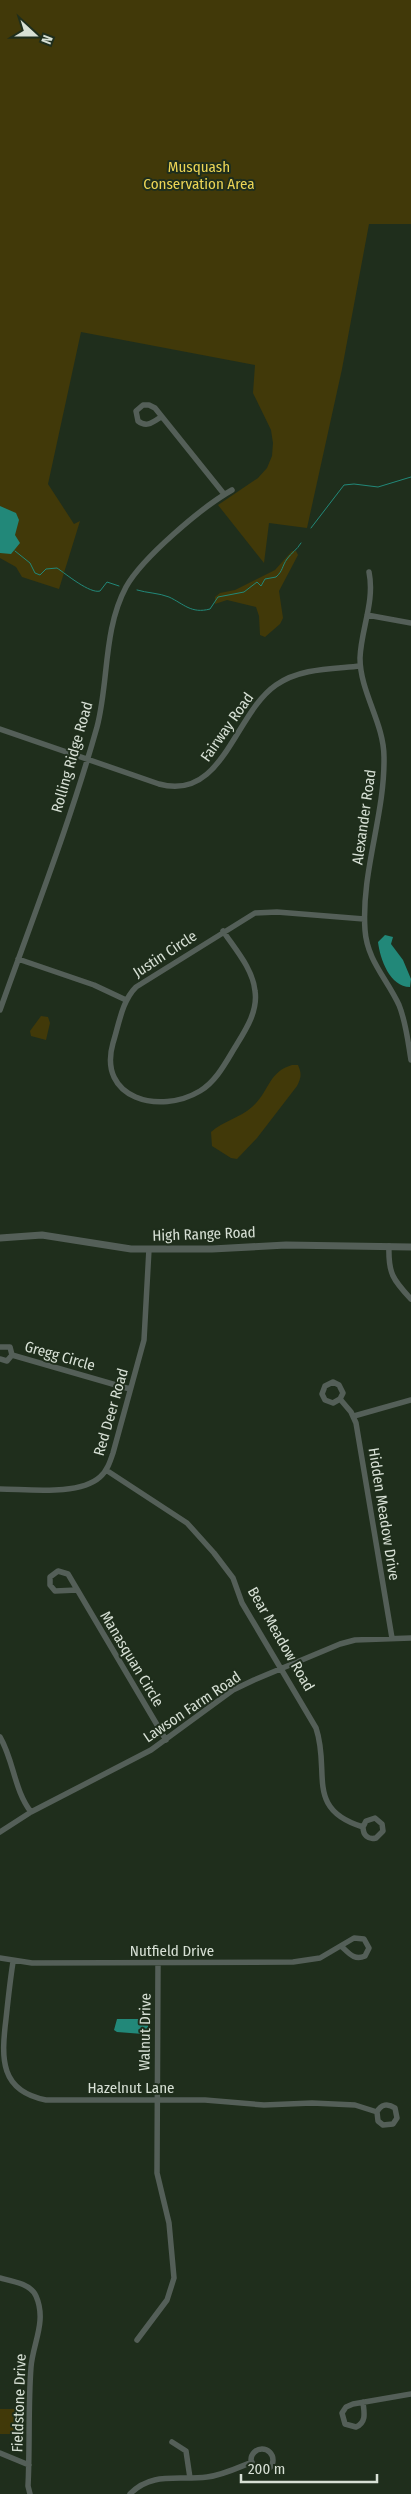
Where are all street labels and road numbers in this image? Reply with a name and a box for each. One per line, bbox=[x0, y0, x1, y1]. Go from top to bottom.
street label: Fairway Road bbox=[197, 689, 257, 765]
street label: Rolling Ridge Road bbox=[48, 699, 96, 815]
street label: Alexander Road bbox=[348, 768, 380, 866]
street label: Justin Circle bbox=[130, 927, 200, 981]
street label: High Range Road bbox=[152, 1223, 256, 1245]
street label: Gregg Circle bbox=[23, 1337, 97, 1375]
street label: Red Deer Road bbox=[90, 1366, 132, 1458]
street label: Hidden Meadow Drive bbox=[365, 1446, 403, 1582]
street label: Bear Meadow Road bbox=[244, 1584, 318, 1694]
street label: Manasquan Circle bbox=[96, 1608, 168, 1710]
street label: Lawson Farm Road bbox=[140, 1668, 244, 1746]
street label: Nutfield Drive bbox=[130, 1942, 214, 1960]
street label: Walnut Drive bbox=[135, 1993, 155, 2071]
street label: Hazelnut Lane bbox=[87, 2079, 175, 2097]
street label: Fieldstone Drive bbox=[8, 2353, 30, 2453]

